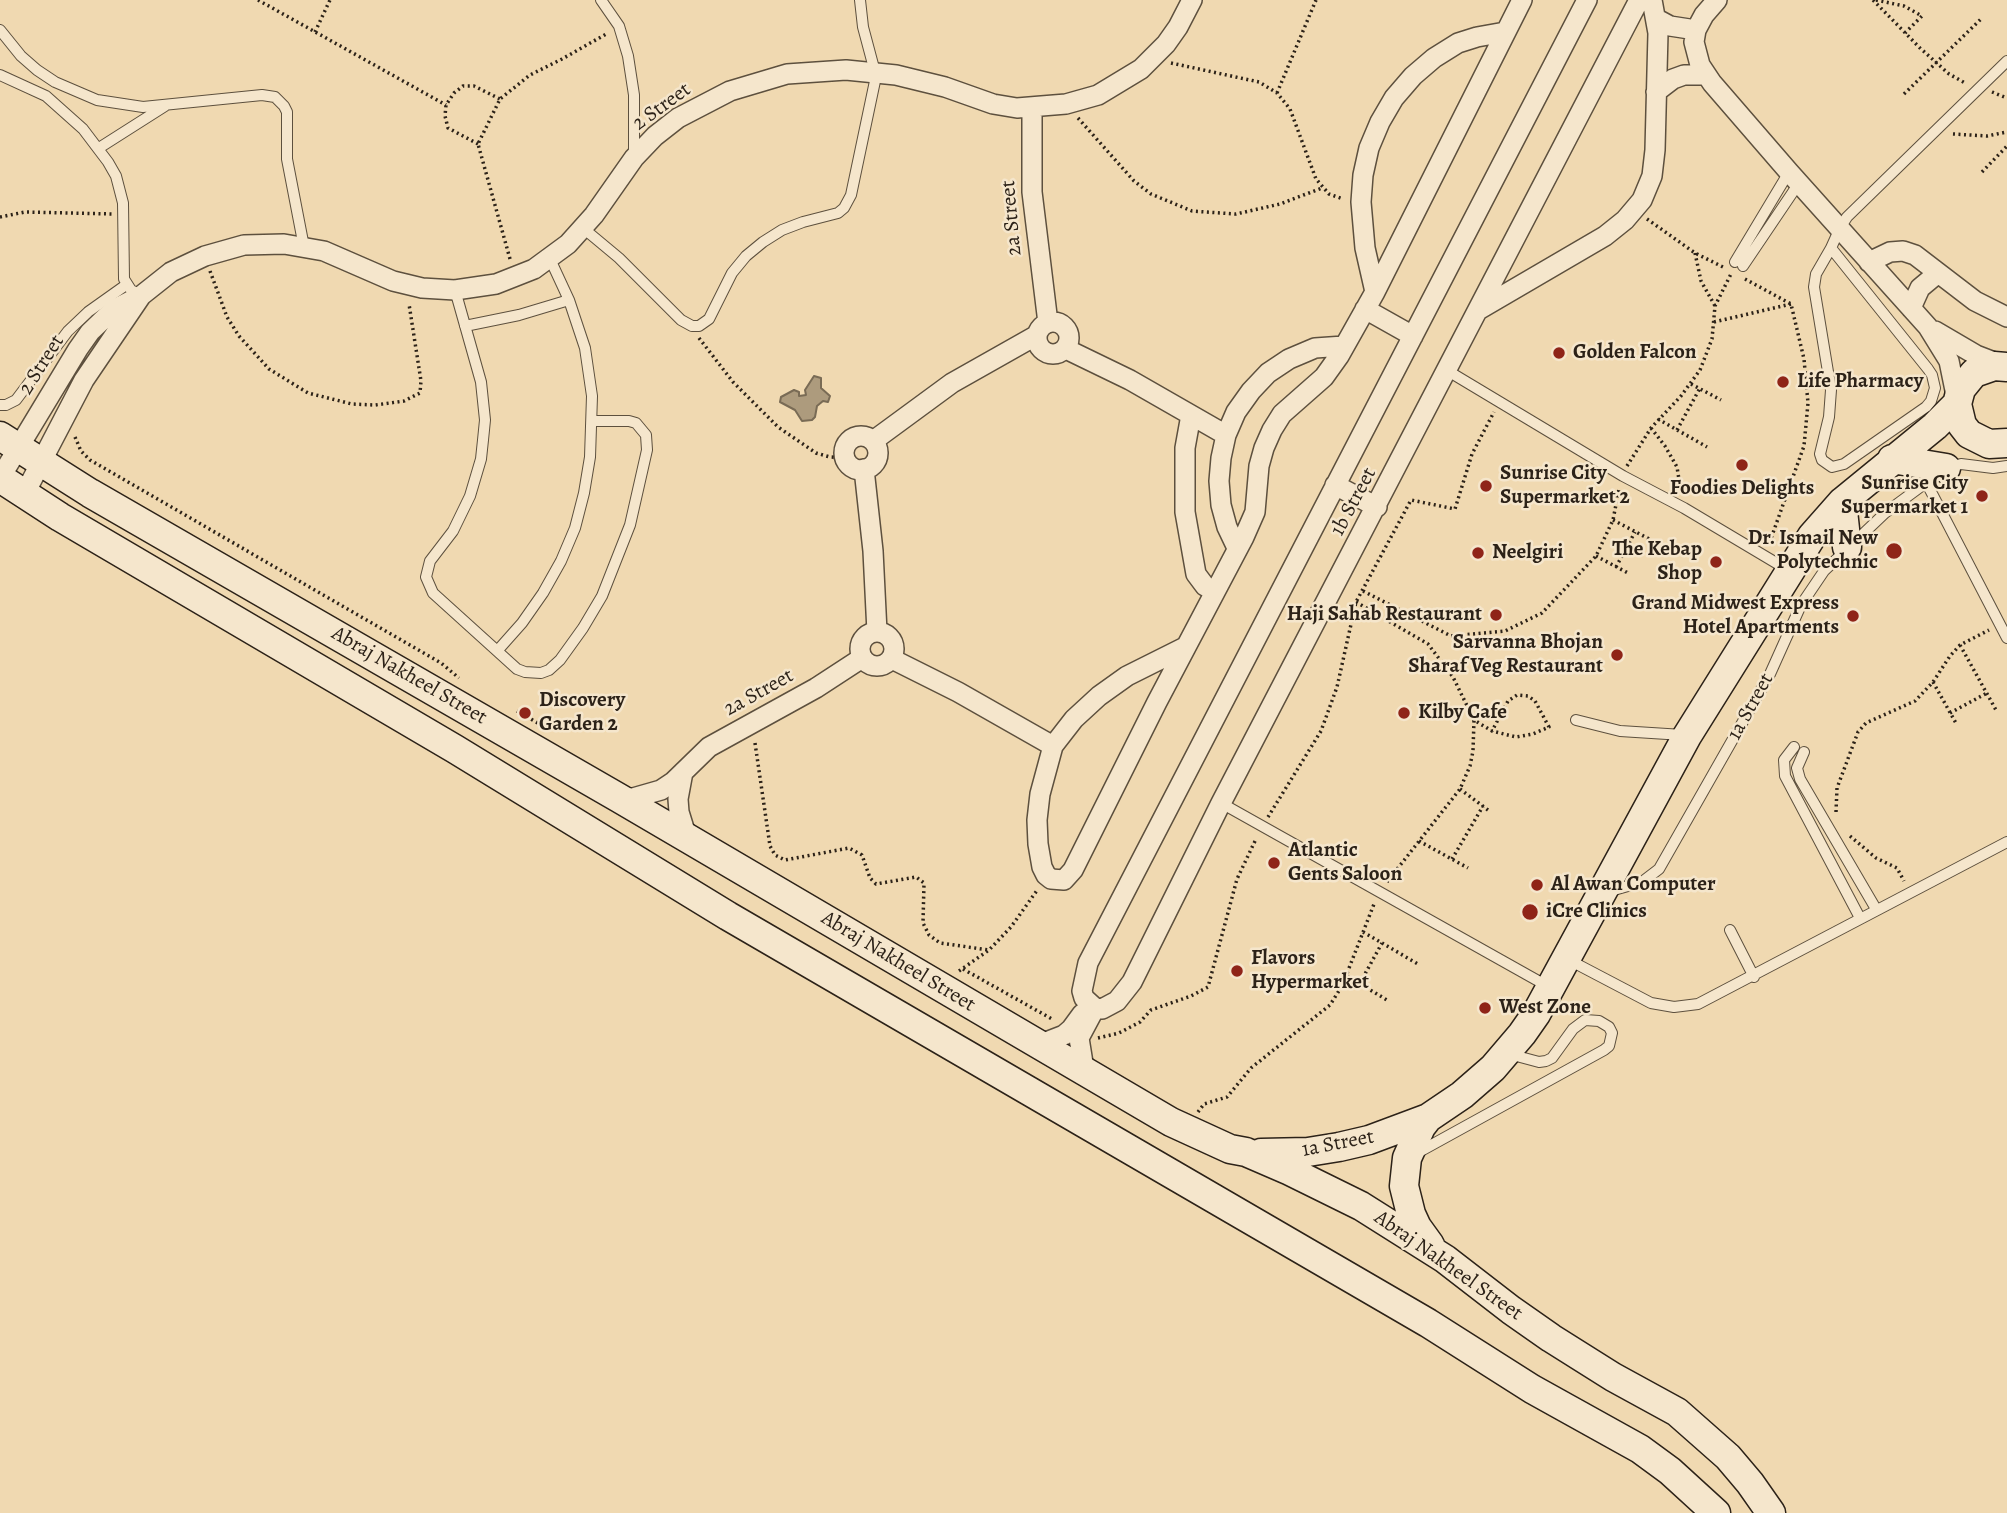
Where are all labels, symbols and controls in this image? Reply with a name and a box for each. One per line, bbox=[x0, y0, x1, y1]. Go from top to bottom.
street label: 2 Street bbox=[628, 77, 696, 137]
street label: 2a Street bbox=[996, 179, 1028, 257]
street label: 2 Street bbox=[14, 330, 70, 400]
place label: Golden Falcon bbox=[1573, 340, 1697, 366]
marker: Golden Falcon bbox=[1551, 345, 1567, 361]
place label: Life Pharmacy bbox=[1797, 369, 1923, 395]
marker: Life Pharmacy bbox=[1775, 374, 1791, 390]
marker: Foodies Delights bbox=[1734, 457, 1750, 473]
place label: Sunrise City Supermarket 2 bbox=[1500, 461, 1630, 511]
street label: 1b Street bbox=[1326, 464, 1382, 540]
place label: Sunrise City Supermarket 1 bbox=[1841, 471, 1968, 521]
place label: Foodies Delights bbox=[1670, 476, 1814, 502]
marker: Sunrise City Supermarket 2 bbox=[1478, 478, 1494, 494]
marker: Sunrise City Supermarket 1 bbox=[1974, 488, 1990, 504]
place label: Dr. Ismail New Polytechnic bbox=[1748, 526, 1878, 576]
place label: The Kebap Shop bbox=[1612, 537, 1702, 587]
place label: Neelgiri bbox=[1492, 540, 1563, 566]
marker: Dr. Ismail New Polytechnic bbox=[1884, 541, 1904, 561]
marker: Neelgiri bbox=[1470, 545, 1486, 561]
marker: The Kebap Shop bbox=[1708, 554, 1724, 570]
place label: Grand Midwest Express Hotel Apartments bbox=[1632, 591, 1839, 641]
place label: Haji Sahab Restaurant bbox=[1287, 602, 1482, 628]
marker: Haji Sahab Restaurant bbox=[1488, 607, 1504, 623]
marker: Grand Midwest Express Hotel Apartments bbox=[1845, 608, 1861, 624]
street label: Abraj Nakheel Street bbox=[327, 621, 491, 731]
place label: Sarvanna Bhojan Sharaf Veg Restaurant bbox=[1408, 630, 1603, 680]
marker: Sarvanna Bhojan Sharaf Veg Restaurant bbox=[1609, 647, 1625, 663]
street label: 2a Street bbox=[720, 664, 798, 722]
street label: 1a Street bbox=[1722, 669, 1780, 745]
place label: Discovery Garden 2 bbox=[539, 688, 625, 738]
place label: Kilby Cafe bbox=[1418, 700, 1507, 726]
marker: Discovery Garden 2 bbox=[517, 705, 533, 721]
marker: Kilby Cafe bbox=[1396, 705, 1412, 721]
place label: Atlantic Gents Saloon bbox=[1288, 838, 1402, 888]
marker: Atlantic Gents Saloon bbox=[1266, 855, 1282, 871]
place label: Al Awan Computer bbox=[1551, 872, 1716, 898]
marker: Al Awan Computer bbox=[1529, 877, 1545, 893]
place label: iCre Clinics bbox=[1546, 899, 1647, 925]
marker: iCre Clinics bbox=[1520, 902, 1540, 922]
street label: Abraj Nakheel Street bbox=[816, 906, 980, 1018]
place label: Flavors Hypermarket bbox=[1251, 946, 1369, 996]
marker: Flavors Hypermarket bbox=[1229, 963, 1245, 979]
place label: West Zone bbox=[1499, 995, 1591, 1021]
marker: West Zone bbox=[1477, 1000, 1493, 1016]
street label: 1a Street bbox=[1300, 1125, 1376, 1163]
street label: Abraj Nakheel Street bbox=[1369, 1205, 1527, 1327]

